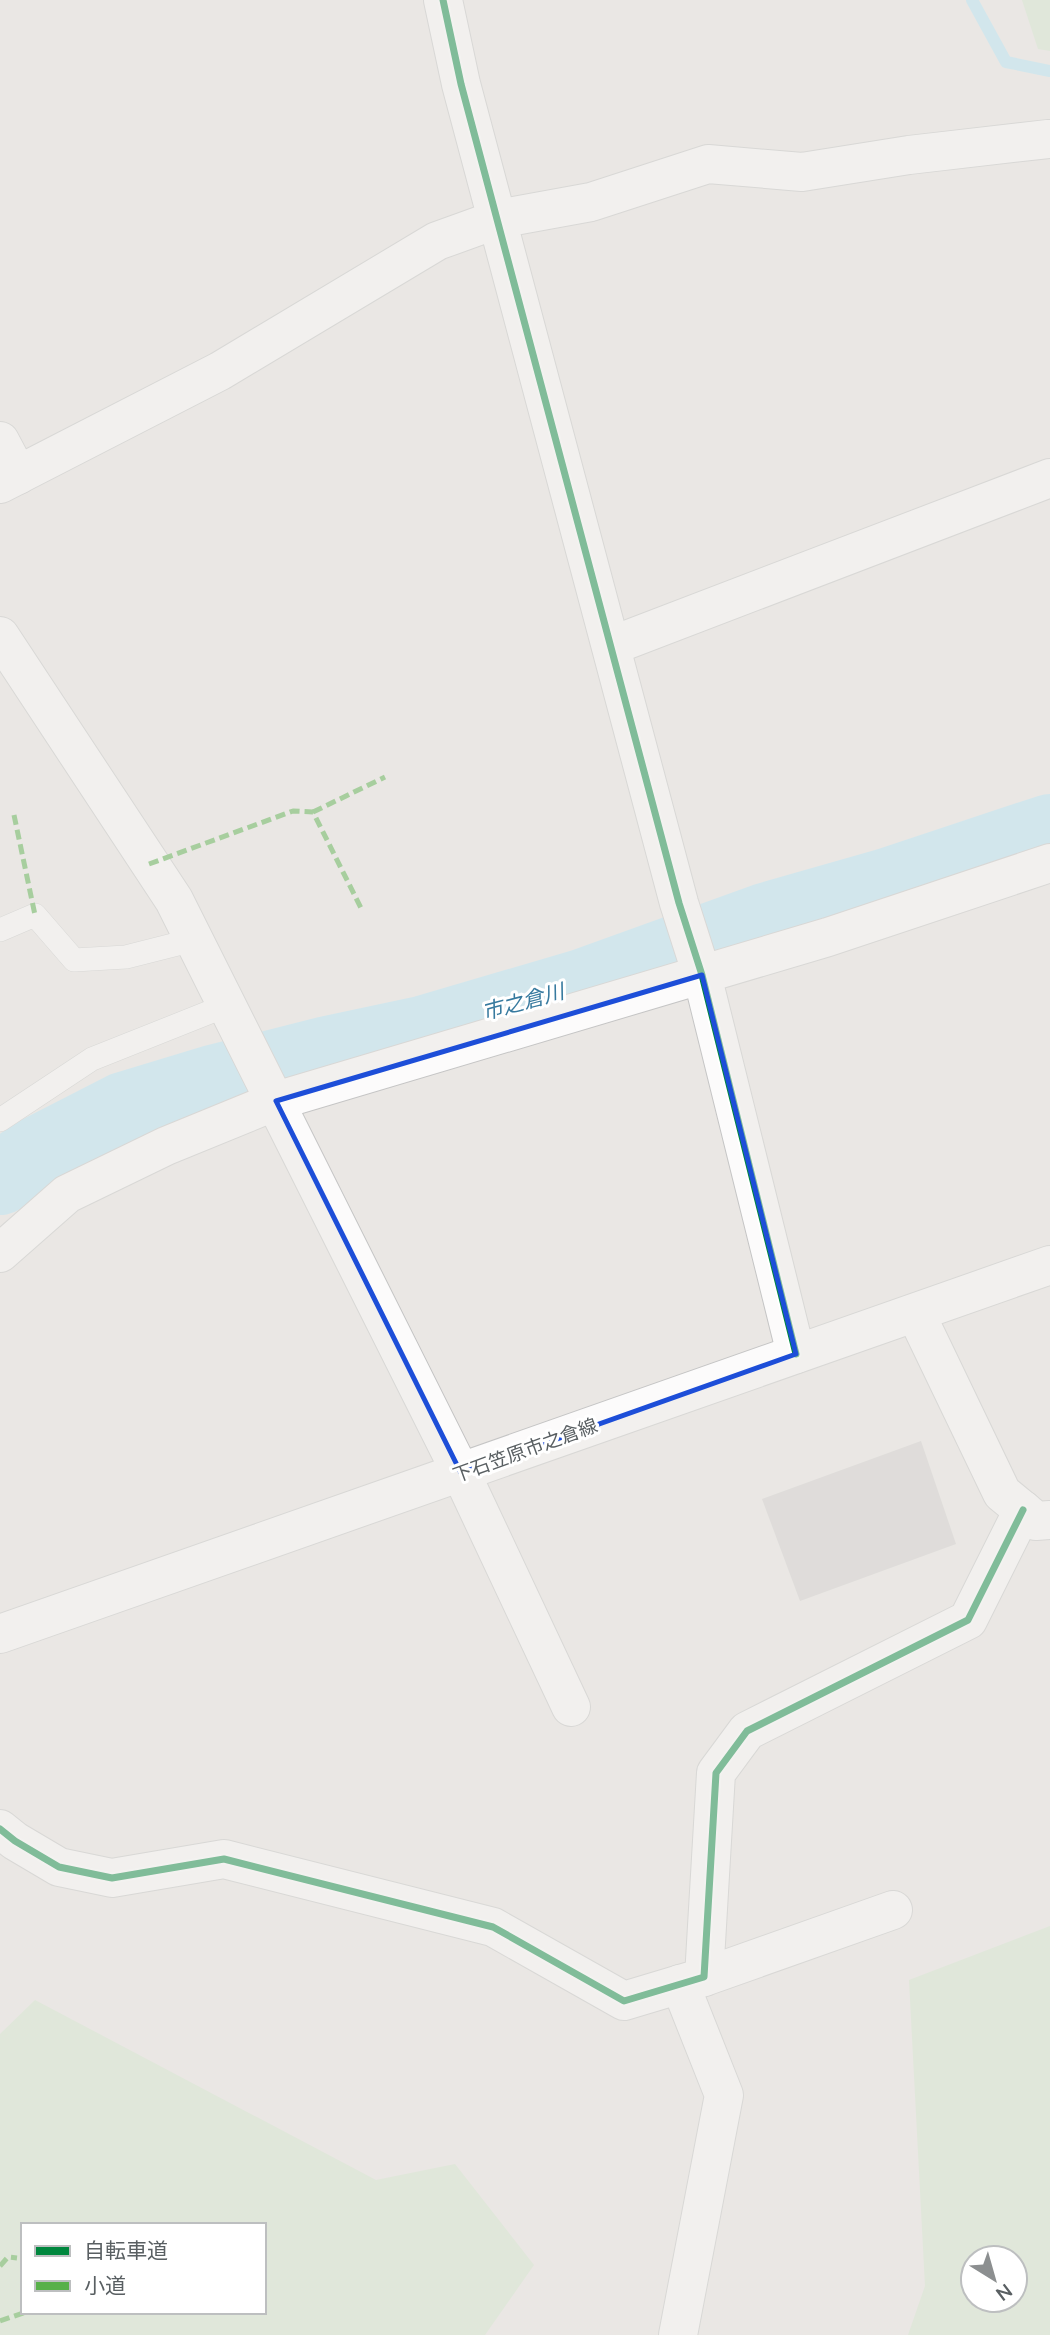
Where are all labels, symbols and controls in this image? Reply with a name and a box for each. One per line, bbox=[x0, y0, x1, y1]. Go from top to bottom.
water label: 市之倉川 bbox=[479, 977, 569, 1026]
street label: 下石笠原市之倉線 bbox=[449, 1413, 601, 1489]
legend bbox=[21, 2223, 266, 2314]
text: 自転車道 bbox=[84, 2237, 168, 2265]
north arrow bbox=[959, 2244, 1029, 2314]
text: 小道 bbox=[84, 2272, 126, 2300]
text: N bbox=[990, 2277, 1017, 2306]

